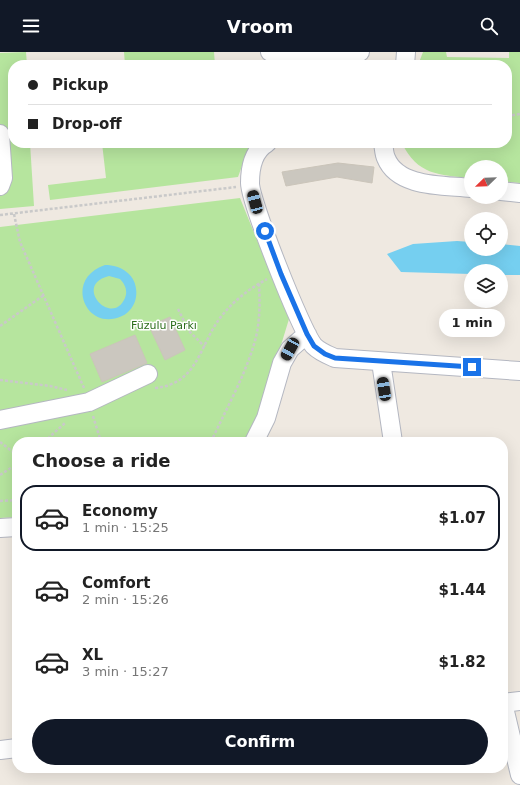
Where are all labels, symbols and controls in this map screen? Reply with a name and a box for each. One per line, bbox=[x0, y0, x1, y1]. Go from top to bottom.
icon: menu bbox=[20, 15, 42, 37]
icon: search bbox=[478, 15, 500, 37]
text: Vroom bbox=[227, 16, 293, 37]
text: Pickup bbox=[52, 76, 108, 94]
text: Drop-off bbox=[52, 115, 122, 133]
north arrow bbox=[464, 160, 508, 204]
map controls bbox=[464, 160, 508, 308]
car bbox=[246, 189, 264, 215]
button: locate bbox=[464, 212, 508, 256]
route start bbox=[256, 222, 274, 240]
button: layers bbox=[464, 264, 508, 308]
callout: 1 min bbox=[439, 309, 505, 337]
text: 1 min bbox=[452, 315, 492, 330]
park label: Füzulu Parkı bbox=[131, 319, 197, 332]
car bbox=[279, 336, 301, 362]
route end bbox=[463, 358, 481, 376]
car bbox=[376, 376, 392, 402]
text: Choose a ride bbox=[32, 450, 171, 471]
icon: car bbox=[34, 500, 70, 536]
text: Economy bbox=[82, 502, 158, 520]
text: $1.07 bbox=[439, 509, 486, 527]
text: 1 min · 15:25 bbox=[82, 520, 169, 535]
icon: car bbox=[34, 572, 70, 608]
text: Comfort bbox=[82, 574, 150, 592]
text: $1.44 bbox=[439, 581, 486, 599]
text: 2 min · 15:26 bbox=[82, 592, 169, 607]
icon: car bbox=[34, 644, 70, 680]
text: XL bbox=[82, 646, 103, 664]
text: $1.82 bbox=[439, 653, 486, 671]
text: 3 min · 15:27 bbox=[82, 664, 169, 679]
button: Confirm bbox=[32, 719, 488, 765]

